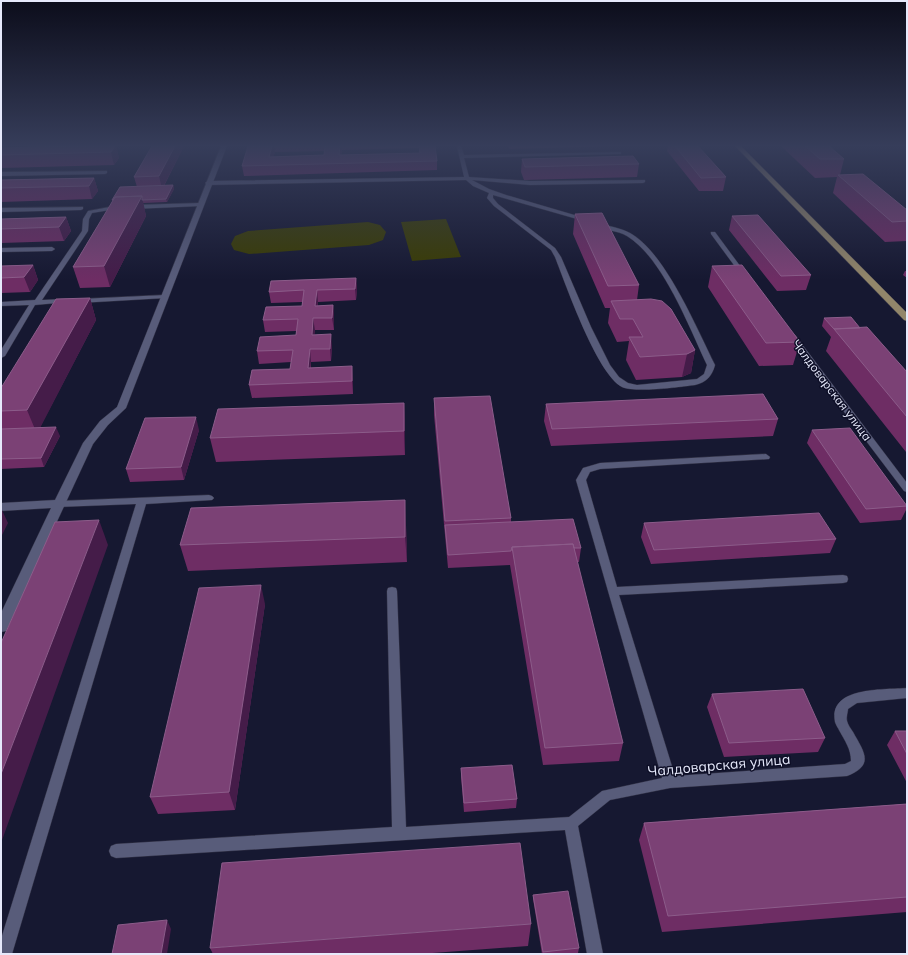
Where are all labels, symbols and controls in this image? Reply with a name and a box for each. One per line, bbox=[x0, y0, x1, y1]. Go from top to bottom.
street label: Чалдоварская улица bbox=[789, 336, 875, 444]
street label: Чалдоварская улица bbox=[647, 750, 791, 780]

